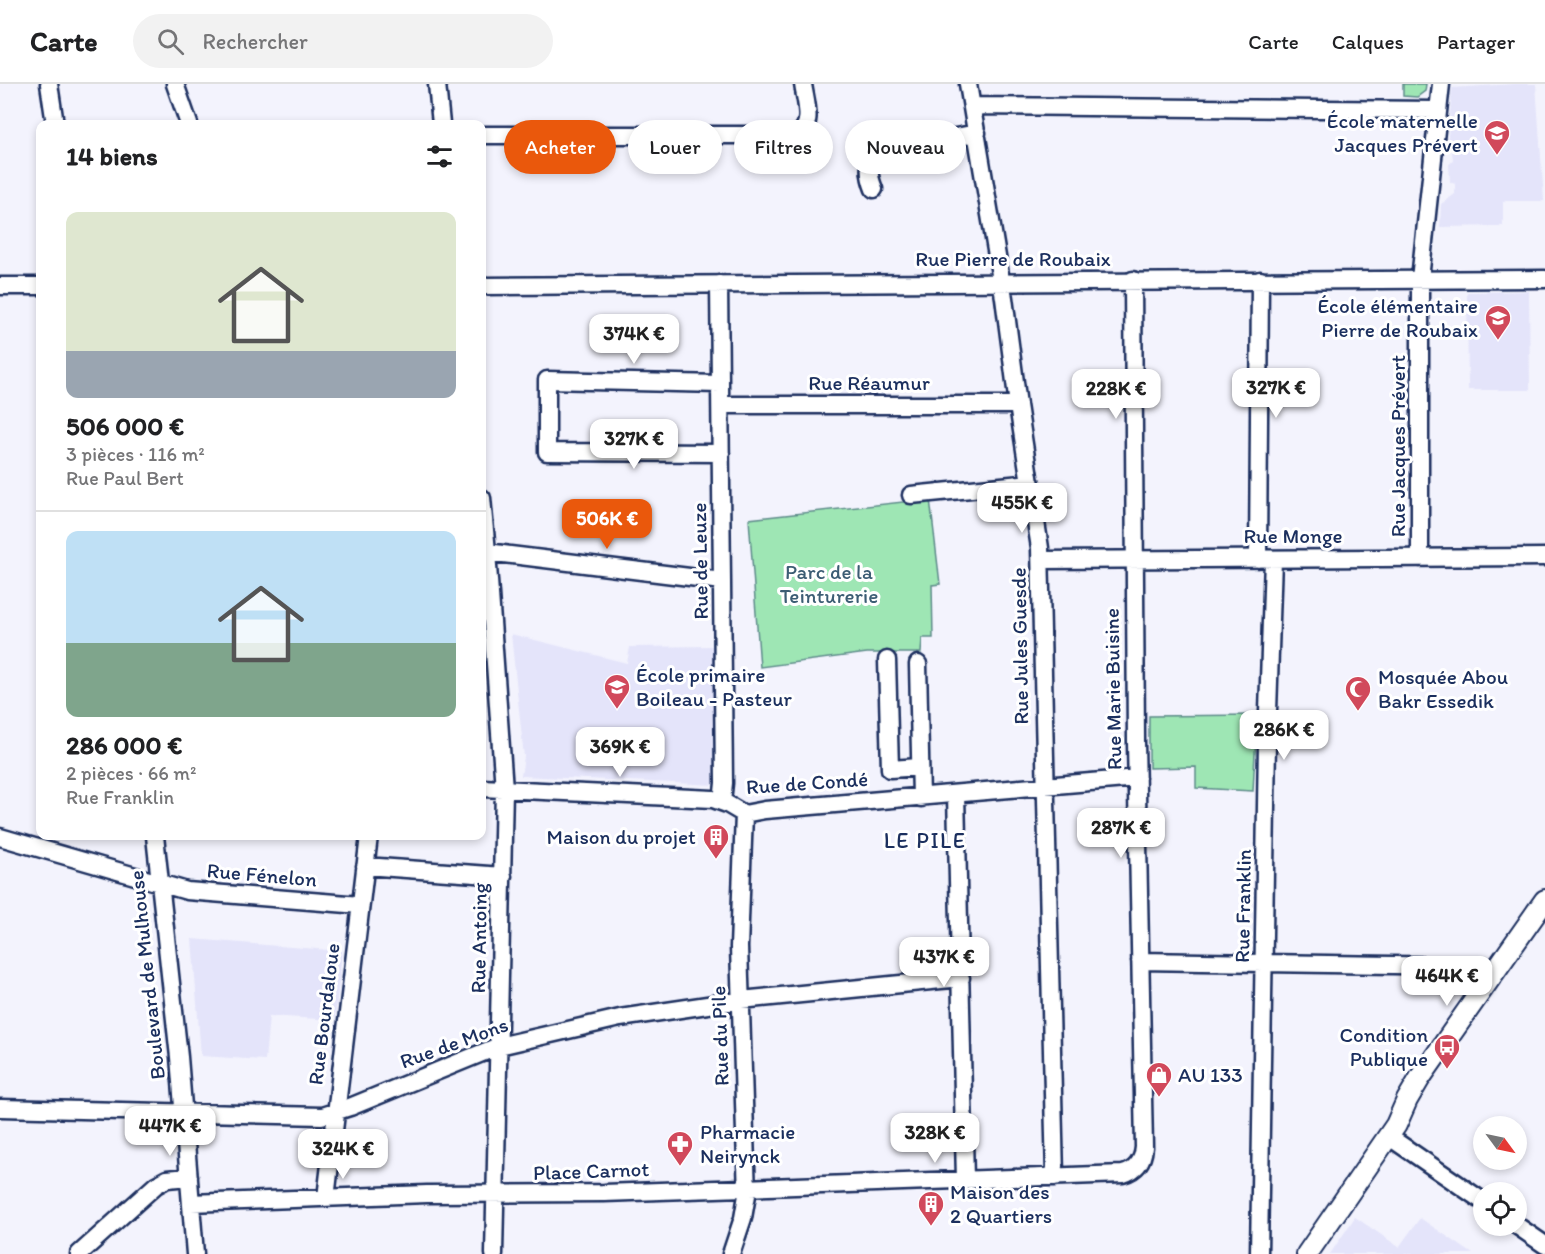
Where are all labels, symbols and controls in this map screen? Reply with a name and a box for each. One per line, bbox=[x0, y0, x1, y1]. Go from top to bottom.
search box bbox=[133, 14, 553, 68]
text: Carte bbox=[30, 24, 97, 58]
icon: search bbox=[154, 25, 187, 58]
text: Rechercher bbox=[202, 28, 308, 55]
text: Carte bbox=[1248, 29, 1299, 54]
text: Calques bbox=[1332, 29, 1404, 54]
text: Partager bbox=[1437, 29, 1515, 54]
place label: École maternelle Jacques Prévert bbox=[1327, 108, 1478, 157]
school or university icon: École maternelle Jacques Prévert bbox=[1482, 118, 1512, 156]
chip: Acheter bbox=[504, 120, 616, 174]
chip: Louer bbox=[628, 120, 722, 174]
chip: Filtres bbox=[734, 120, 833, 174]
chip: Nouveau bbox=[845, 120, 966, 174]
text: 14 biens bbox=[66, 140, 158, 172]
icon: filters bbox=[423, 140, 456, 173]
street label: Rue Pierre de Roubaix bbox=[915, 246, 1111, 271]
icon: home bbox=[207, 251, 315, 359]
place label: École élémentaire Pierre de Roubaix bbox=[1318, 293, 1478, 342]
school or university icon: École élémentaire Pierre de Roubaix bbox=[1483, 303, 1513, 341]
pin: 374K € bbox=[585, 314, 683, 365]
text: 374K € bbox=[603, 321, 665, 345]
street label: Rue Jacques Prévert bbox=[1385, 355, 1410, 537]
pin: 327K € bbox=[1227, 368, 1325, 419]
pin: 228K € bbox=[1067, 369, 1165, 420]
street label: Rue Réaumur bbox=[808, 370, 930, 395]
text: 327K € bbox=[1246, 375, 1306, 399]
text: 228K € bbox=[1086, 376, 1146, 400]
text: 506 000 € bbox=[66, 410, 184, 442]
pin: 327K € bbox=[585, 419, 683, 470]
text: 327K € bbox=[604, 426, 664, 450]
text: 3 pièces · 116 m² bbox=[66, 442, 205, 466]
text: Rue Paul Bert bbox=[66, 466, 184, 490]
pin: 455K € bbox=[973, 483, 1071, 534]
text: 455K € bbox=[991, 490, 1053, 514]
pin: 506K € bbox=[558, 499, 656, 550]
street label: Rue de Leuze bbox=[686, 502, 713, 620]
text: 506K € bbox=[576, 506, 638, 530]
street label: Rue Monge bbox=[1243, 523, 1343, 548]
park label: Parc de la Teinturerie bbox=[780, 559, 878, 608]
street label: Rue Jules Guesde bbox=[1006, 567, 1033, 725]
icon: home bbox=[207, 570, 315, 678]
street label: Rue Marie Buisine bbox=[1099, 608, 1126, 770]
place label: École primaire Boileau - Pasteur bbox=[636, 662, 793, 711]
place label: Mosquée Abou Bakr Essedik bbox=[1378, 664, 1508, 713]
school or university icon: École primaire Boileau - Pasteur bbox=[602, 672, 632, 710]
mosque icon: Mosquée Abou Bakr Essedik bbox=[1343, 674, 1373, 712]
pin: 286K € bbox=[1235, 710, 1333, 761]
text: 286K € bbox=[1254, 717, 1314, 741]
pin: 369K € bbox=[571, 727, 669, 778]
text: 286 000 € bbox=[66, 729, 182, 761]
text: 369K € bbox=[590, 734, 650, 758]
text: 2 pièces · 66 m² bbox=[66, 761, 196, 785]
street label: Rue de Condé bbox=[745, 766, 869, 799]
text: Rue Franklin bbox=[66, 785, 174, 809]
pin: 287K € bbox=[1072, 808, 1170, 859]
text: 287K € bbox=[1091, 815, 1151, 839]
building icon: Maison du projet bbox=[701, 822, 731, 860]
place label: Maison du projet bbox=[547, 824, 696, 849]
district label: LE PILE bbox=[884, 827, 966, 854]
street label: Rue Franklin bbox=[1229, 849, 1256, 963]
street label: Rue Fénelon bbox=[206, 857, 318, 892]
street label: Boulevard de Mulhouse bbox=[123, 869, 170, 1081]
street label: Rue Antoing bbox=[465, 882, 492, 994]
pin: 437K € bbox=[895, 937, 993, 988]
street label: Rue Bourdaloue bbox=[302, 942, 345, 1086]
text: 437K € bbox=[913, 944, 975, 968]
pin: 464K € bbox=[1398, 956, 1496, 1007]
text: 464K € bbox=[1415, 963, 1479, 987]
street label: Rue du Pile bbox=[705, 985, 734, 1087]
street label: Rue de Mons bbox=[396, 1011, 511, 1074]
place label: Condition Publique bbox=[1339, 1022, 1428, 1071]
bus stop icon: Condition Publique bbox=[1432, 1032, 1462, 1070]
shop icon: AU 133 bbox=[1144, 1060, 1174, 1098]
place label: AU 133 bbox=[1178, 1062, 1243, 1087]
pin: 447K € bbox=[121, 1106, 219, 1157]
text: 447K € bbox=[139, 1113, 201, 1137]
pin: 328K € bbox=[886, 1113, 984, 1164]
north arrow bbox=[1473, 1116, 1527, 1170]
map controls bbox=[1473, 1116, 1527, 1236]
place label: Pharmacie Neirynck bbox=[700, 1119, 795, 1168]
text: 328K € bbox=[904, 1120, 966, 1144]
pin: 324K € bbox=[294, 1129, 392, 1180]
pharmacy icon: Pharmacie Neirynck bbox=[665, 1129, 695, 1167]
text: 324K € bbox=[312, 1136, 374, 1160]
street label: Place Carnot bbox=[532, 1156, 650, 1185]
place label: Maison des 2 Quartiers bbox=[950, 1179, 1052, 1228]
button: locate bbox=[1473, 1182, 1527, 1236]
building icon: Maison des 2 Quartiers bbox=[916, 1189, 946, 1227]

